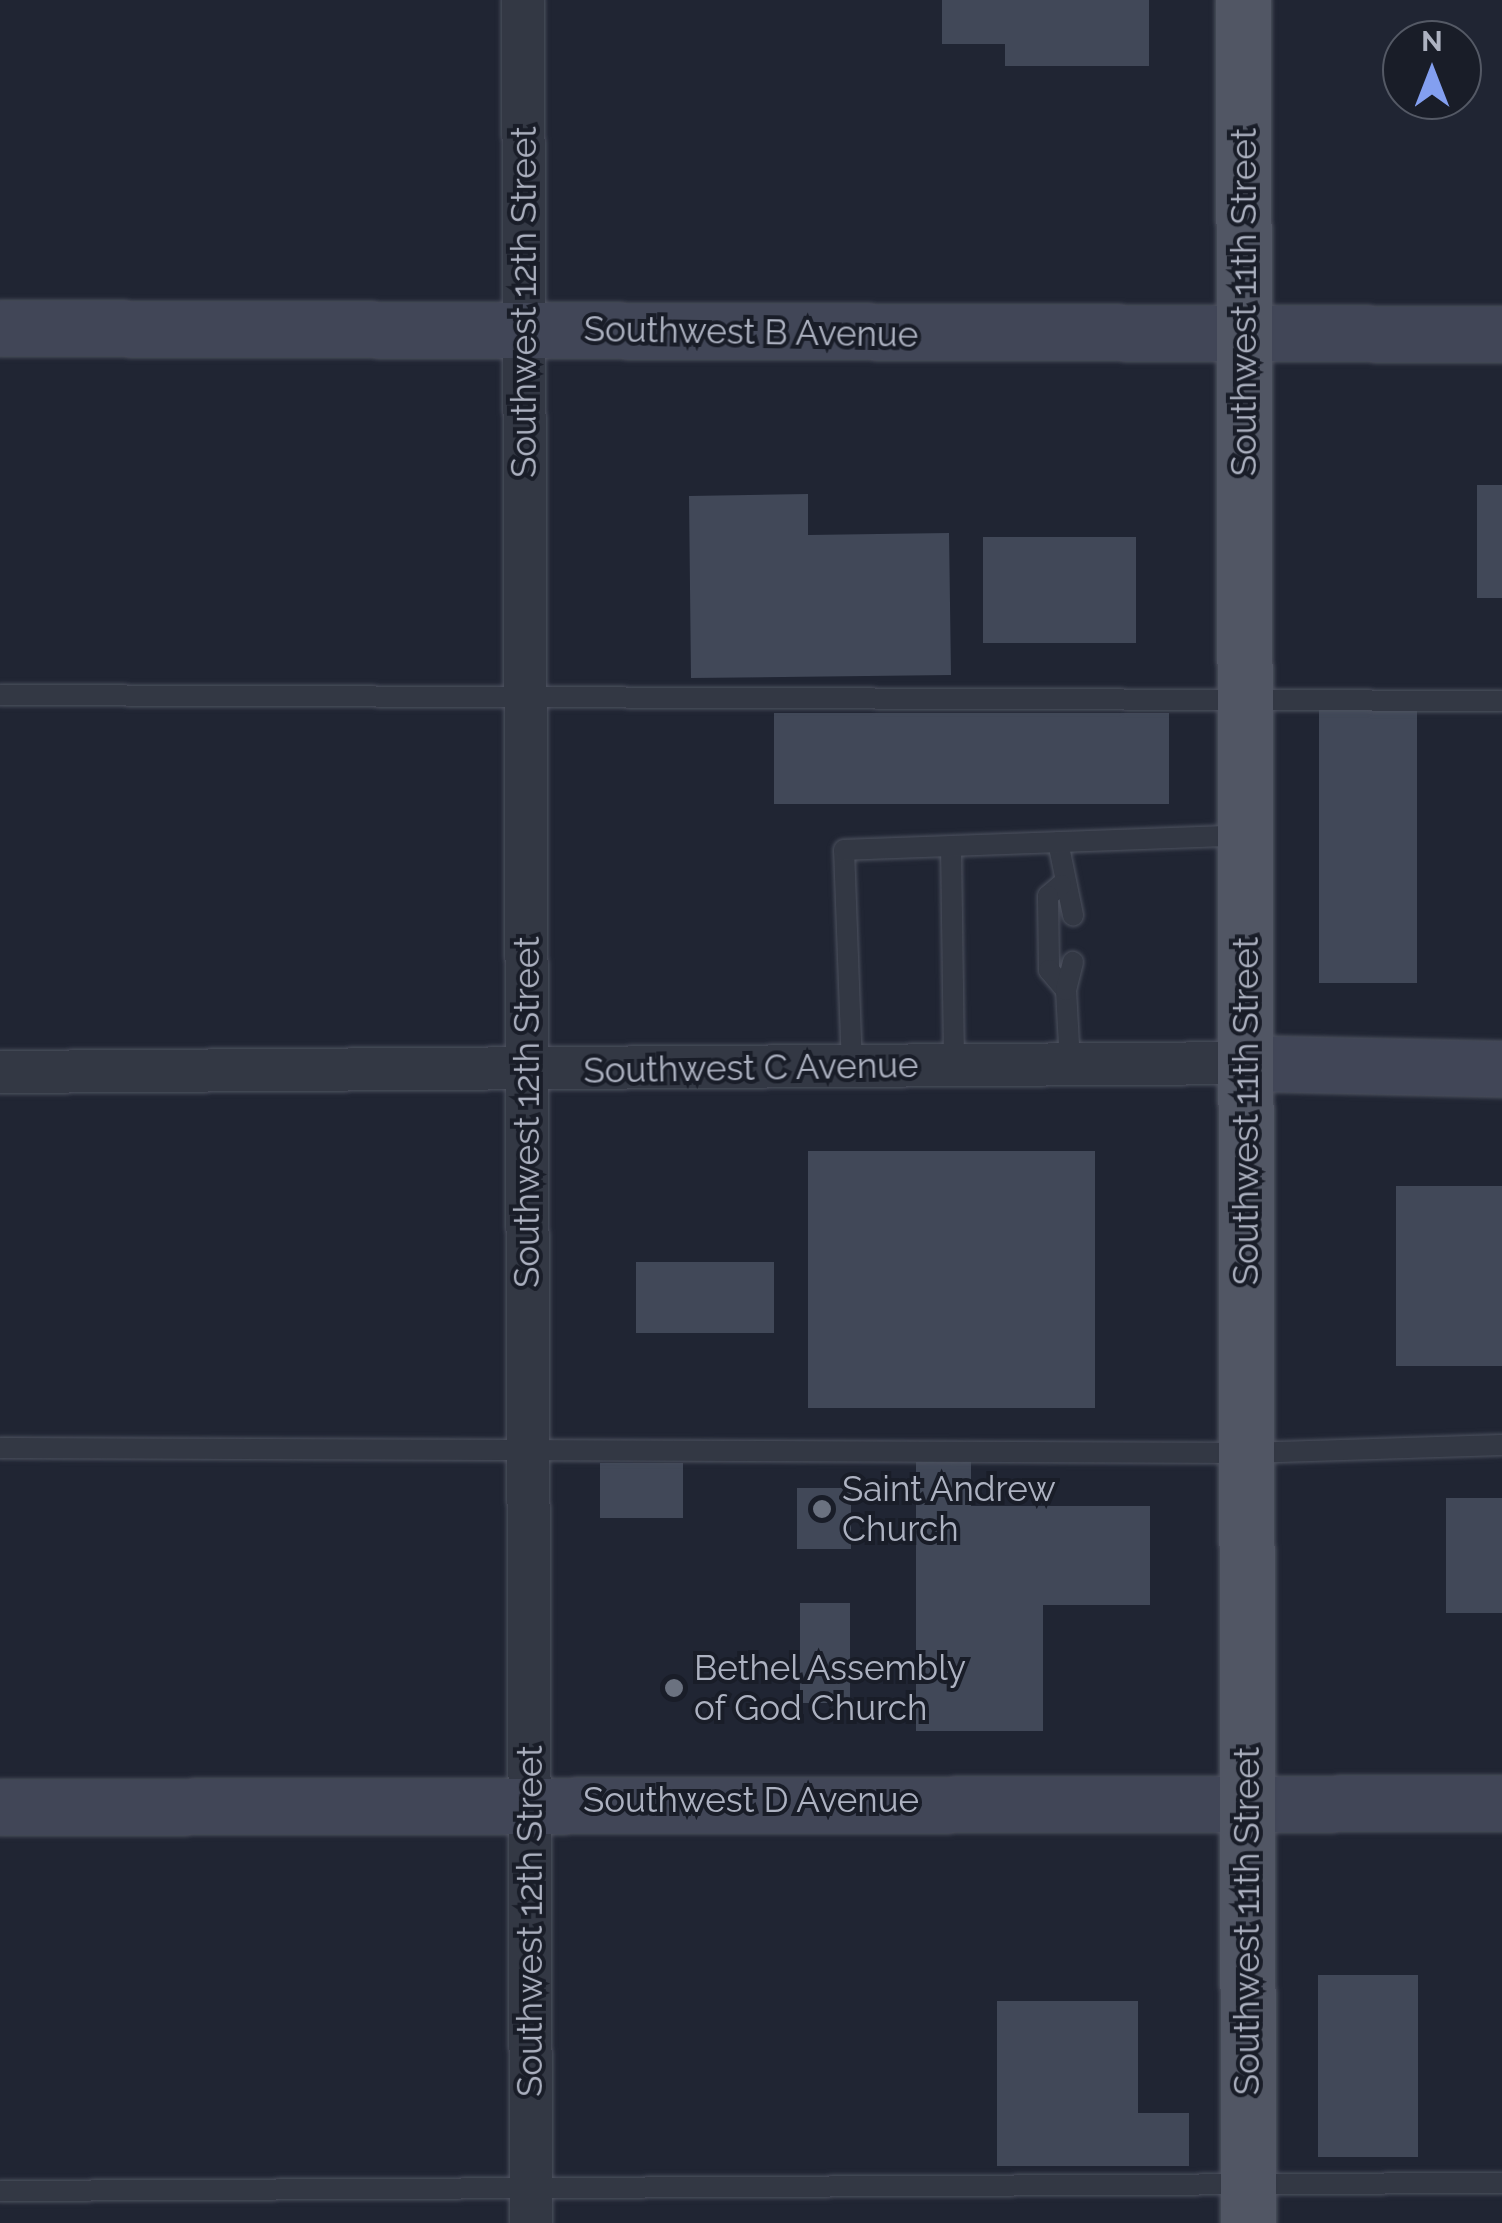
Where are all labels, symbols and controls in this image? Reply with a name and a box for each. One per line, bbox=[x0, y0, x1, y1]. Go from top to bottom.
north arrow bbox=[1382, 20, 1482, 120]
text: N bbox=[1421, 25, 1443, 58]
street label: Southwest 12th Street bbox=[503, 126, 545, 478]
street label: Southwest 11th Street bbox=[1223, 128, 1265, 476]
street label: Southwest B Avenue bbox=[583, 308, 919, 356]
street label: Southwest 12th Street bbox=[506, 936, 548, 1288]
street label: Southwest 11th Street bbox=[1225, 937, 1267, 1285]
street label: Southwest C Avenue bbox=[583, 1044, 919, 1092]
place label: Saint Andrew Church bbox=[842, 1468, 1057, 1550]
marker: Saint Andrew Church bbox=[811, 1498, 833, 1520]
place label: Bethel Assembly of God Church bbox=[694, 1647, 968, 1729]
marker: Bethel Assembly of God Church bbox=[663, 1677, 685, 1699]
street label: Southwest 12th Street bbox=[509, 1745, 551, 2097]
street label: Southwest 11th Street bbox=[1226, 1747, 1268, 2095]
street label: Southwest D Avenue bbox=[582, 1779, 920, 1821]

